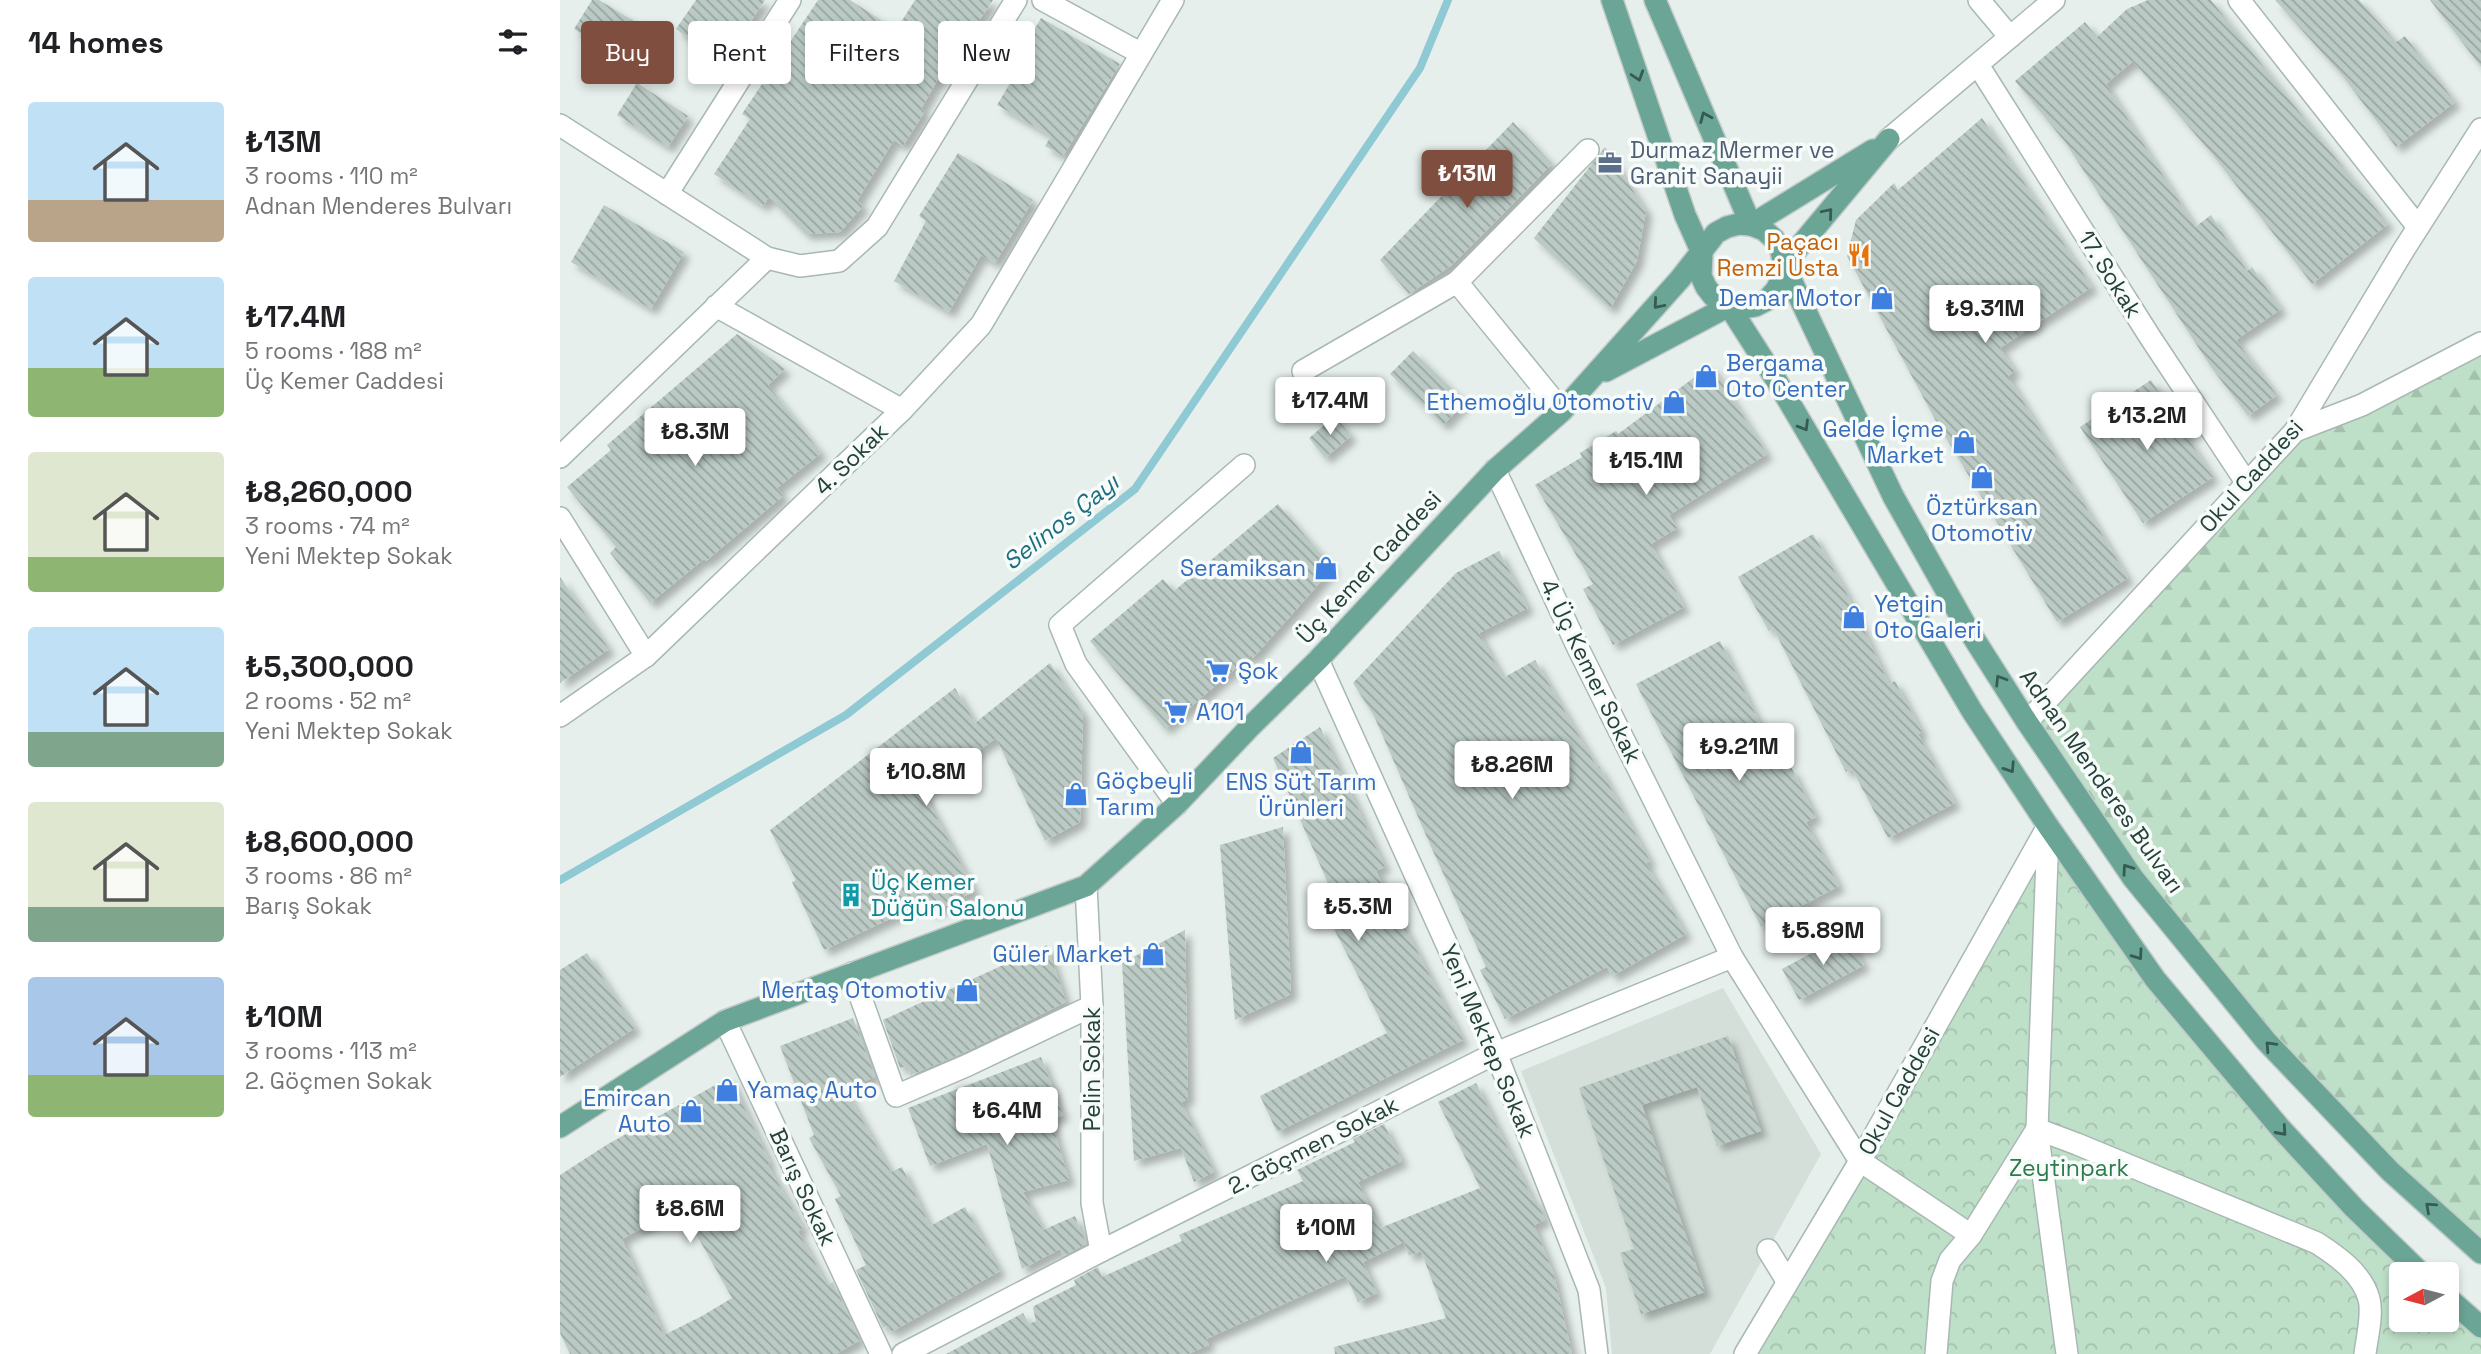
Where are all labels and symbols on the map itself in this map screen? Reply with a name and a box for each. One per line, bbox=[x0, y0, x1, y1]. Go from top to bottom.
one-way arrow bbox=[1630, 70, 1644, 82]
one-way arrow bbox=[1699, 112, 1713, 124]
place label: Durmaz Mermer ve Granit Sanayii bbox=[1630, 135, 1835, 191]
office icon: Durmaz Mermer ve Granit Sanayii bbox=[1596, 149, 1624, 177]
pin: ₺13M bbox=[1426, 150, 1508, 210]
one-way arrow bbox=[1819, 208, 1832, 220]
street label: 17. Sokak bbox=[2071, 224, 2149, 324]
place label: Paçacı Remzi Usta bbox=[1717, 227, 1839, 283]
restaurant icon: Paçacı Remzi Usta bbox=[1845, 241, 1873, 269]
place label: Demar Motor bbox=[1719, 283, 1862, 313]
shop icon: Demar Motor bbox=[1868, 284, 1896, 312]
pin: ₺9.31M bbox=[1928, 286, 2042, 345]
one-way arrow bbox=[1654, 296, 1666, 309]
place label: Bergama Oto Center bbox=[1726, 348, 1846, 404]
shop icon: Bergama Oto Center bbox=[1692, 362, 1720, 390]
pin: ₺17.4M bbox=[1273, 378, 1387, 437]
place label: Ethemoğlu Otomotiv bbox=[1426, 387, 1654, 417]
shop icon: Ethemoğlu Otomotiv bbox=[1660, 388, 1688, 416]
pin: ₺13.2M bbox=[2090, 392, 2204, 452]
pin: ₺8.3M bbox=[646, 408, 744, 468]
street label: Okul Caddesi bbox=[2192, 413, 2310, 539]
place label: Gelde İçme Market bbox=[1822, 414, 1944, 470]
street label: 4. Sokak bbox=[808, 416, 894, 502]
one-way arrow bbox=[1795, 418, 1808, 431]
shop icon: Gelde İçme Market bbox=[1950, 428, 1978, 456]
pin: ₺15.1M bbox=[1589, 438, 1703, 497]
shop icon: Öztürksan Otomotiv bbox=[1968, 463, 1996, 491]
water label: Selinos Çayı bbox=[997, 466, 1126, 576]
street label: Üç Kemer Caddesi bbox=[1290, 484, 1448, 650]
place label: Öztürksan Otomotiv bbox=[1926, 492, 2038, 548]
place label: Seramiksan bbox=[1180, 553, 1306, 583]
shop icon: Seramiksan bbox=[1312, 554, 1340, 582]
street label: 4. Üç Kemer Sokak bbox=[1533, 574, 1649, 768]
place label: Yetgin Oto Galeri bbox=[1874, 589, 1982, 645]
shop icon: Yetgin Oto Galeri bbox=[1840, 603, 1868, 631]
place label: Şok bbox=[1238, 656, 1279, 686]
supermarket icon: Şok bbox=[1204, 657, 1232, 685]
street label: Adnan Menderes Bulvarı bbox=[2013, 663, 2191, 899]
one-way arrow bbox=[1996, 675, 2009, 688]
place label: A101 bbox=[1196, 697, 1244, 727]
supermarket icon: A101 bbox=[1162, 698, 1190, 726]
pin: ₺9.21M bbox=[1682, 724, 1796, 783]
shop icon: ENS Süt Tarım Ürünleri bbox=[1287, 738, 1315, 766]
pin: ₺8.26M bbox=[1455, 742, 1569, 801]
pin: ₺10.8M bbox=[869, 748, 983, 808]
one-way arrow bbox=[2001, 760, 2014, 773]
place label: Göçbeyli Tarım bbox=[1096, 766, 1193, 822]
place label: ENS Süt Tarım Ürünleri bbox=[1225, 767, 1377, 823]
shop icon: Göçbeyli Tarım bbox=[1062, 780, 1090, 808]
one-way arrow bbox=[2123, 864, 2135, 877]
place label: Üç Kemer Düğün Salonu bbox=[871, 867, 1024, 923]
building icon: Üç Kemer Düğün Salonu bbox=[837, 881, 865, 909]
pin: ₺5.3M bbox=[1309, 884, 1407, 943]
pin: ₺5.89M bbox=[1766, 908, 1880, 967]
place label: Güler Market bbox=[993, 939, 1133, 969]
shop icon: Güler Market bbox=[1139, 940, 1167, 968]
street label: Yeni Mektep Sokak bbox=[1434, 940, 1542, 1142]
one-way arrow bbox=[2130, 947, 2142, 960]
place label: Mertaş Otomotiv bbox=[761, 975, 947, 1005]
shop icon: Mertaş Otomotiv bbox=[953, 976, 981, 1004]
street label: Pelin Sokak bbox=[1077, 1007, 1107, 1131]
street label: Okul Caddesi bbox=[1851, 1022, 1947, 1160]
one-way arrow bbox=[2266, 1041, 2279, 1054]
place label: Yamaç Auto bbox=[747, 1075, 877, 1105]
shop icon: Yamaç Auto bbox=[713, 1076, 741, 1104]
place label: Emircan Auto bbox=[583, 1083, 671, 1139]
pin: ₺6.4M bbox=[958, 1088, 1056, 1147]
street label: 2. Göçmen Sokak bbox=[1223, 1089, 1403, 1201]
shop icon: Emircan Auto bbox=[677, 1097, 705, 1125]
street label: Barış Sokak bbox=[763, 1123, 843, 1251]
one-way arrow bbox=[2274, 1123, 2287, 1136]
park label: Zeytinpark bbox=[2009, 1153, 2129, 1183]
pin: ₺8.6M bbox=[641, 1186, 739, 1245]
one-way arrow bbox=[2426, 1203, 2439, 1215]
pin: ₺10M bbox=[1285, 1204, 1367, 1264]
north arrow bbox=[2389, 1262, 2459, 1332]

